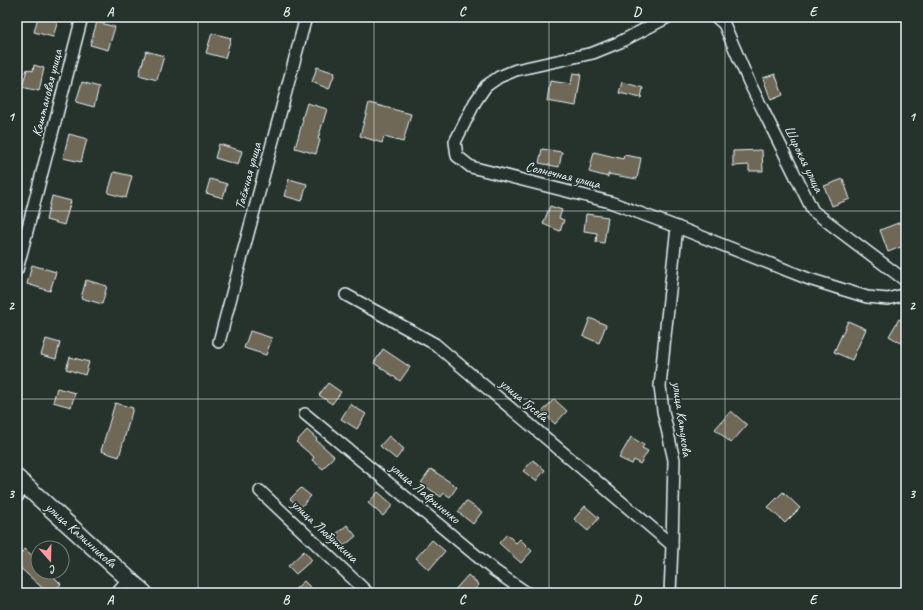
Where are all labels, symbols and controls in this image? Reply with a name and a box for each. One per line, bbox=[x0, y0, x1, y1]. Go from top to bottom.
text: A bbox=[107, 4, 115, 20]
text: B bbox=[283, 4, 291, 20]
text: C bbox=[459, 4, 467, 20]
text: D bbox=[633, 4, 642, 20]
text: E bbox=[810, 4, 819, 20]
street label: Каштановая улица bbox=[28, 46, 66, 138]
text: 1 bbox=[8, 109, 16, 125]
text: 1 bbox=[909, 109, 917, 125]
street label: Широкая улица bbox=[781, 123, 828, 196]
street label: Таёжная улица bbox=[231, 139, 265, 211]
street label: Солнечная улица bbox=[524, 158, 603, 193]
text: 2 bbox=[8, 298, 15, 314]
text: 2 bbox=[909, 298, 916, 314]
street label: улица Гусева bbox=[495, 374, 553, 426]
street label: улица Катукова bbox=[668, 379, 696, 459]
street label: улица Лавриненко bbox=[386, 458, 464, 528]
text: 3 bbox=[8, 486, 15, 502]
text: 3 bbox=[909, 486, 916, 502]
street label: улица Любушкина bbox=[287, 495, 363, 567]
street label: улица Калинникова bbox=[41, 498, 121, 572]
north arrow bbox=[30, 540, 70, 580]
text: С bbox=[47, 562, 58, 577]
text: A bbox=[107, 592, 115, 608]
text: B bbox=[283, 592, 291, 608]
text: C bbox=[459, 592, 467, 608]
text: D bbox=[633, 592, 642, 608]
text: E bbox=[810, 592, 819, 608]

